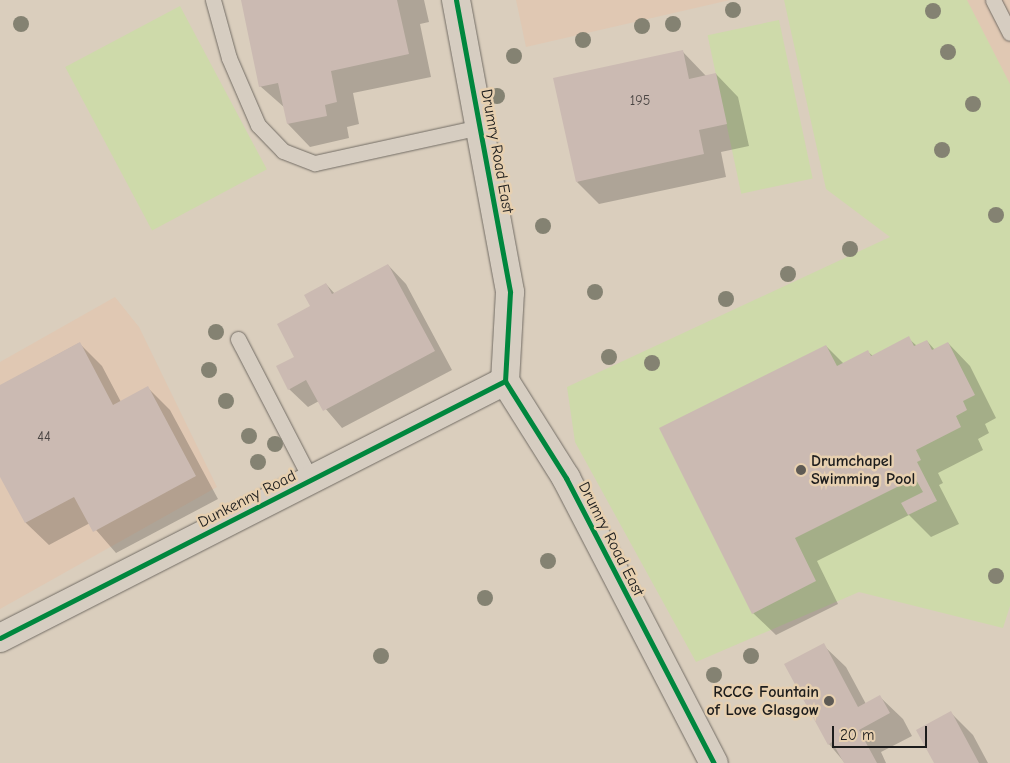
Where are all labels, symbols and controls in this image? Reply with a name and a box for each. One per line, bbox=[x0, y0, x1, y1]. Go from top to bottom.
street label: Drumry Road East bbox=[477, 87, 517, 215]
house number: 195 bbox=[630, 93, 650, 109]
house number: 44 bbox=[37, 429, 51, 445]
place label: Drumchapel Swimming Pool bbox=[811, 451, 915, 489]
marker: Drumchapel Swimming Pool bbox=[795, 464, 807, 476]
street label: Dunkenny Road bbox=[195, 466, 299, 532]
street label: Drumry Road East bbox=[574, 479, 648, 599]
place label: RCCG Fountain of Love Glasgow bbox=[707, 682, 819, 720]
marker: RCCG Fountain of Love Glasgow bbox=[823, 695, 835, 707]
scale bar bbox=[835, 716, 930, 748]
text: 20 m bbox=[840, 726, 874, 744]

